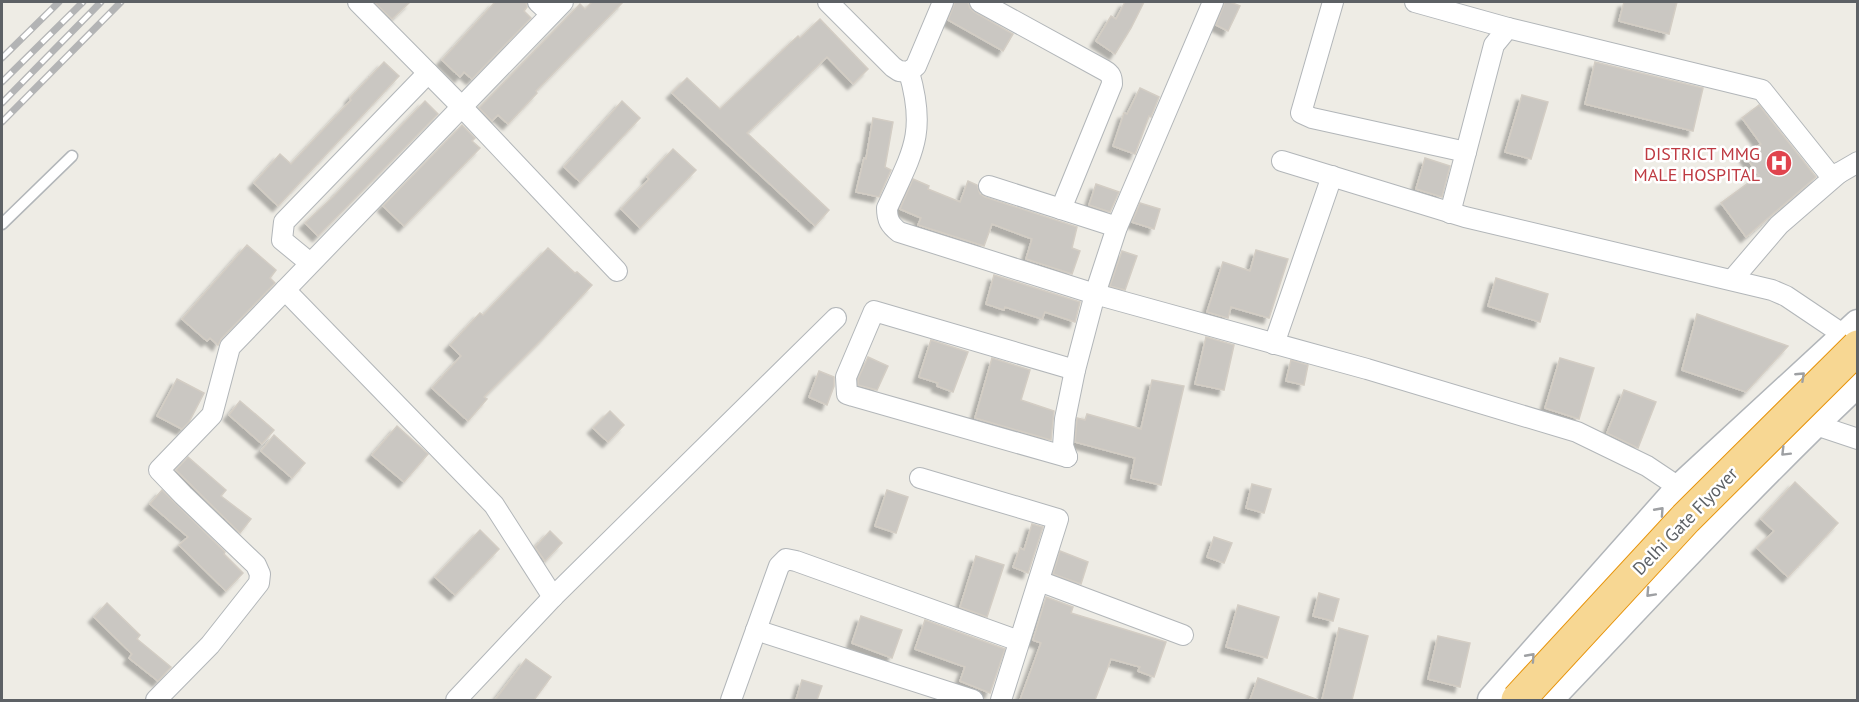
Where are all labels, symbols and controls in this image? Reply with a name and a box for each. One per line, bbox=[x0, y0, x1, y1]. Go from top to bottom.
place label: DISTRICT MMG MALE HOSPITAL bbox=[1634, 142, 1760, 186]
hospital icon: DISTRICT MMG MALE HOSPITAL bbox=[1764, 148, 1794, 178]
one-way arrow bbox=[1794, 372, 1804, 383]
one-way arrow bbox=[1782, 445, 1793, 456]
street label: Delhi Gate Flyover bbox=[1628, 462, 1742, 580]
one-way arrow bbox=[1653, 507, 1664, 518]
one-way arrow bbox=[1646, 586, 1657, 596]
one-way arrow bbox=[1524, 653, 1535, 664]

